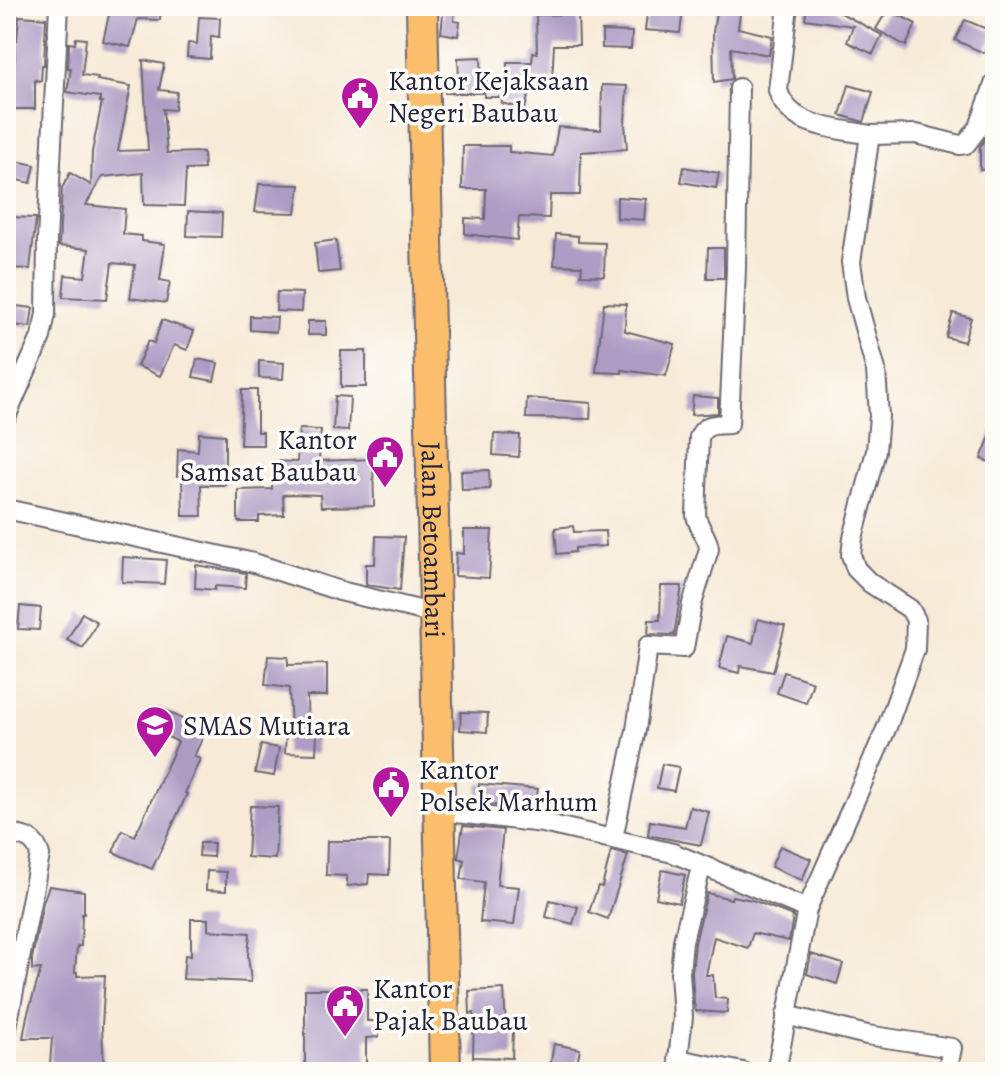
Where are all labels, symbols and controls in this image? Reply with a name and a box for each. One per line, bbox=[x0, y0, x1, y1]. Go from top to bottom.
place label: Kantor Kejaksaan Negeri Baubau bbox=[388, 62, 589, 132]
public building icon: Kantor Kejaksaan Negeri Baubau bbox=[339, 75, 381, 130]
place label: Kantor Samsat Baubau bbox=[180, 421, 358, 491]
public building icon: Kantor Samsat Baubau bbox=[364, 434, 406, 489]
street label: Jalan Betoambari bbox=[411, 441, 454, 639]
school or university icon: SMAS Mutiara bbox=[134, 704, 176, 759]
place label: SMAS Mutiara bbox=[183, 707, 350, 745]
place label: Kantor Polsek Marhum bbox=[419, 751, 598, 821]
public building icon: Kantor Polsek Marhum bbox=[370, 764, 412, 819]
place label: Kantor Pajak Baubau bbox=[373, 970, 529, 1040]
public building icon: Kantor Pajak Baubau bbox=[324, 983, 366, 1038]

